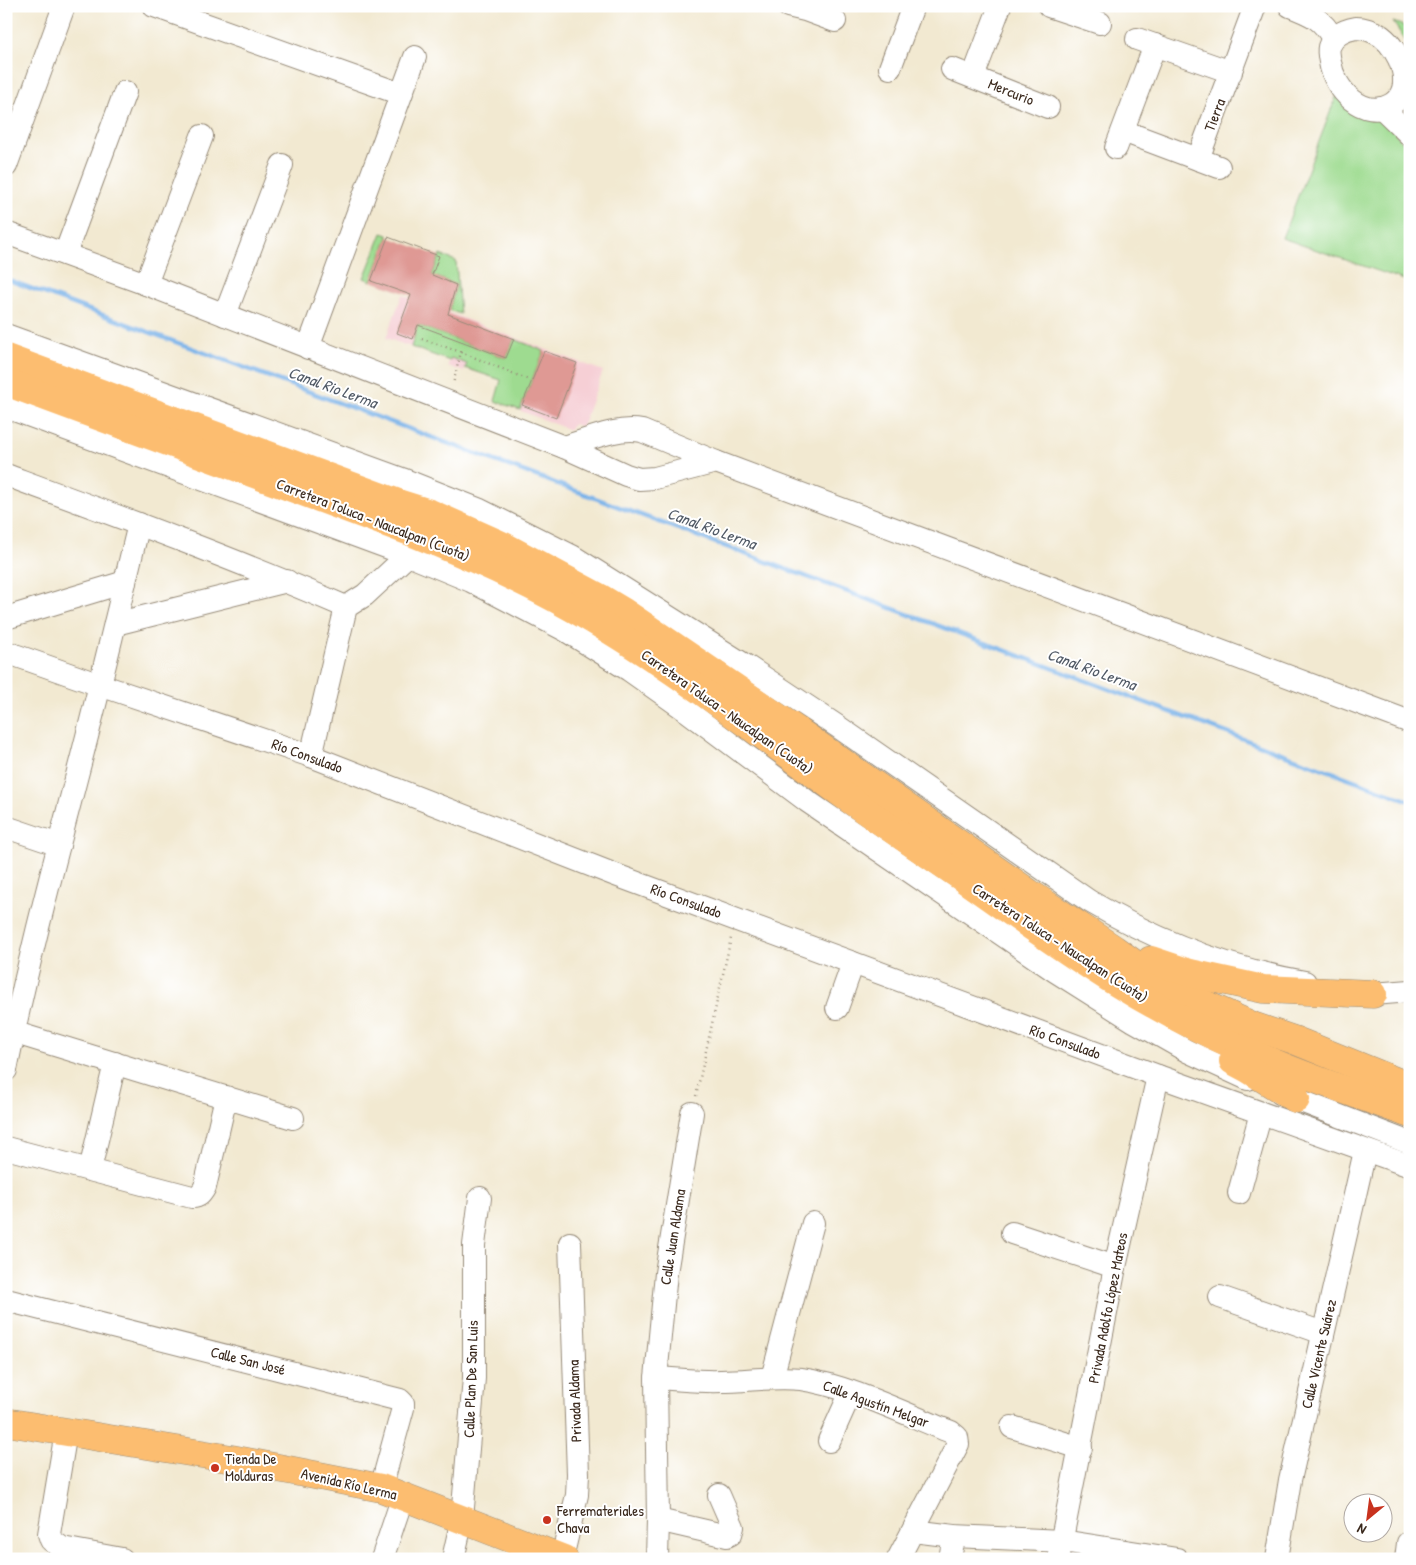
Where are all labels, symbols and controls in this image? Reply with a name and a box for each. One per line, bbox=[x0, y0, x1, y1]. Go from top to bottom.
street label: Mercurio bbox=[985, 73, 1037, 110]
street label: Tierra bbox=[1199, 95, 1230, 134]
water label: Canal Rio Lerma bbox=[285, 361, 382, 414]
street label: Carretera Toluca - Naucalpan (Cuota) bbox=[274, 473, 473, 566]
water label: Canal Rio Lerma bbox=[664, 502, 761, 555]
water label: Canal Rio Lerma bbox=[1044, 643, 1141, 696]
street label: Carretera Toluca - Naucalpan (Cuota) bbox=[637, 644, 817, 779]
street label: Río Consulado bbox=[269, 733, 346, 778]
street label: Río Consulado bbox=[648, 878, 725, 923]
street label: Carretera Toluca - Naucalpan (Cuota) bbox=[968, 878, 1152, 1007]
street label: Río Consulado bbox=[1027, 1019, 1104, 1064]
street label: Calle Juan Aldama bbox=[655, 1187, 690, 1286]
street label: Privada Adolfo López Mateos bbox=[1083, 1231, 1132, 1385]
street label: Calle Vicente Suárez bbox=[1296, 1296, 1341, 1411]
street label: Calle Plan De San Luis bbox=[458, 1320, 483, 1438]
street label: Calle San José bbox=[209, 1341, 288, 1380]
street label: Privada Aldama bbox=[563, 1359, 586, 1443]
street label: Calle Agustín Melgar bbox=[820, 1375, 932, 1433]
place label: Tienda De Molduras bbox=[225, 1448, 276, 1486]
marker: Tienda De Molduras bbox=[209, 1462, 221, 1474]
street label: Avenida Río Lerma bbox=[299, 1462, 399, 1505]
north arrow bbox=[1344, 1492, 1394, 1542]
place label: Ferremateriales Chava bbox=[556, 1500, 644, 1538]
marker: Ferremateriales Chava bbox=[541, 1514, 553, 1526]
text: N bbox=[1353, 1519, 1369, 1540]

